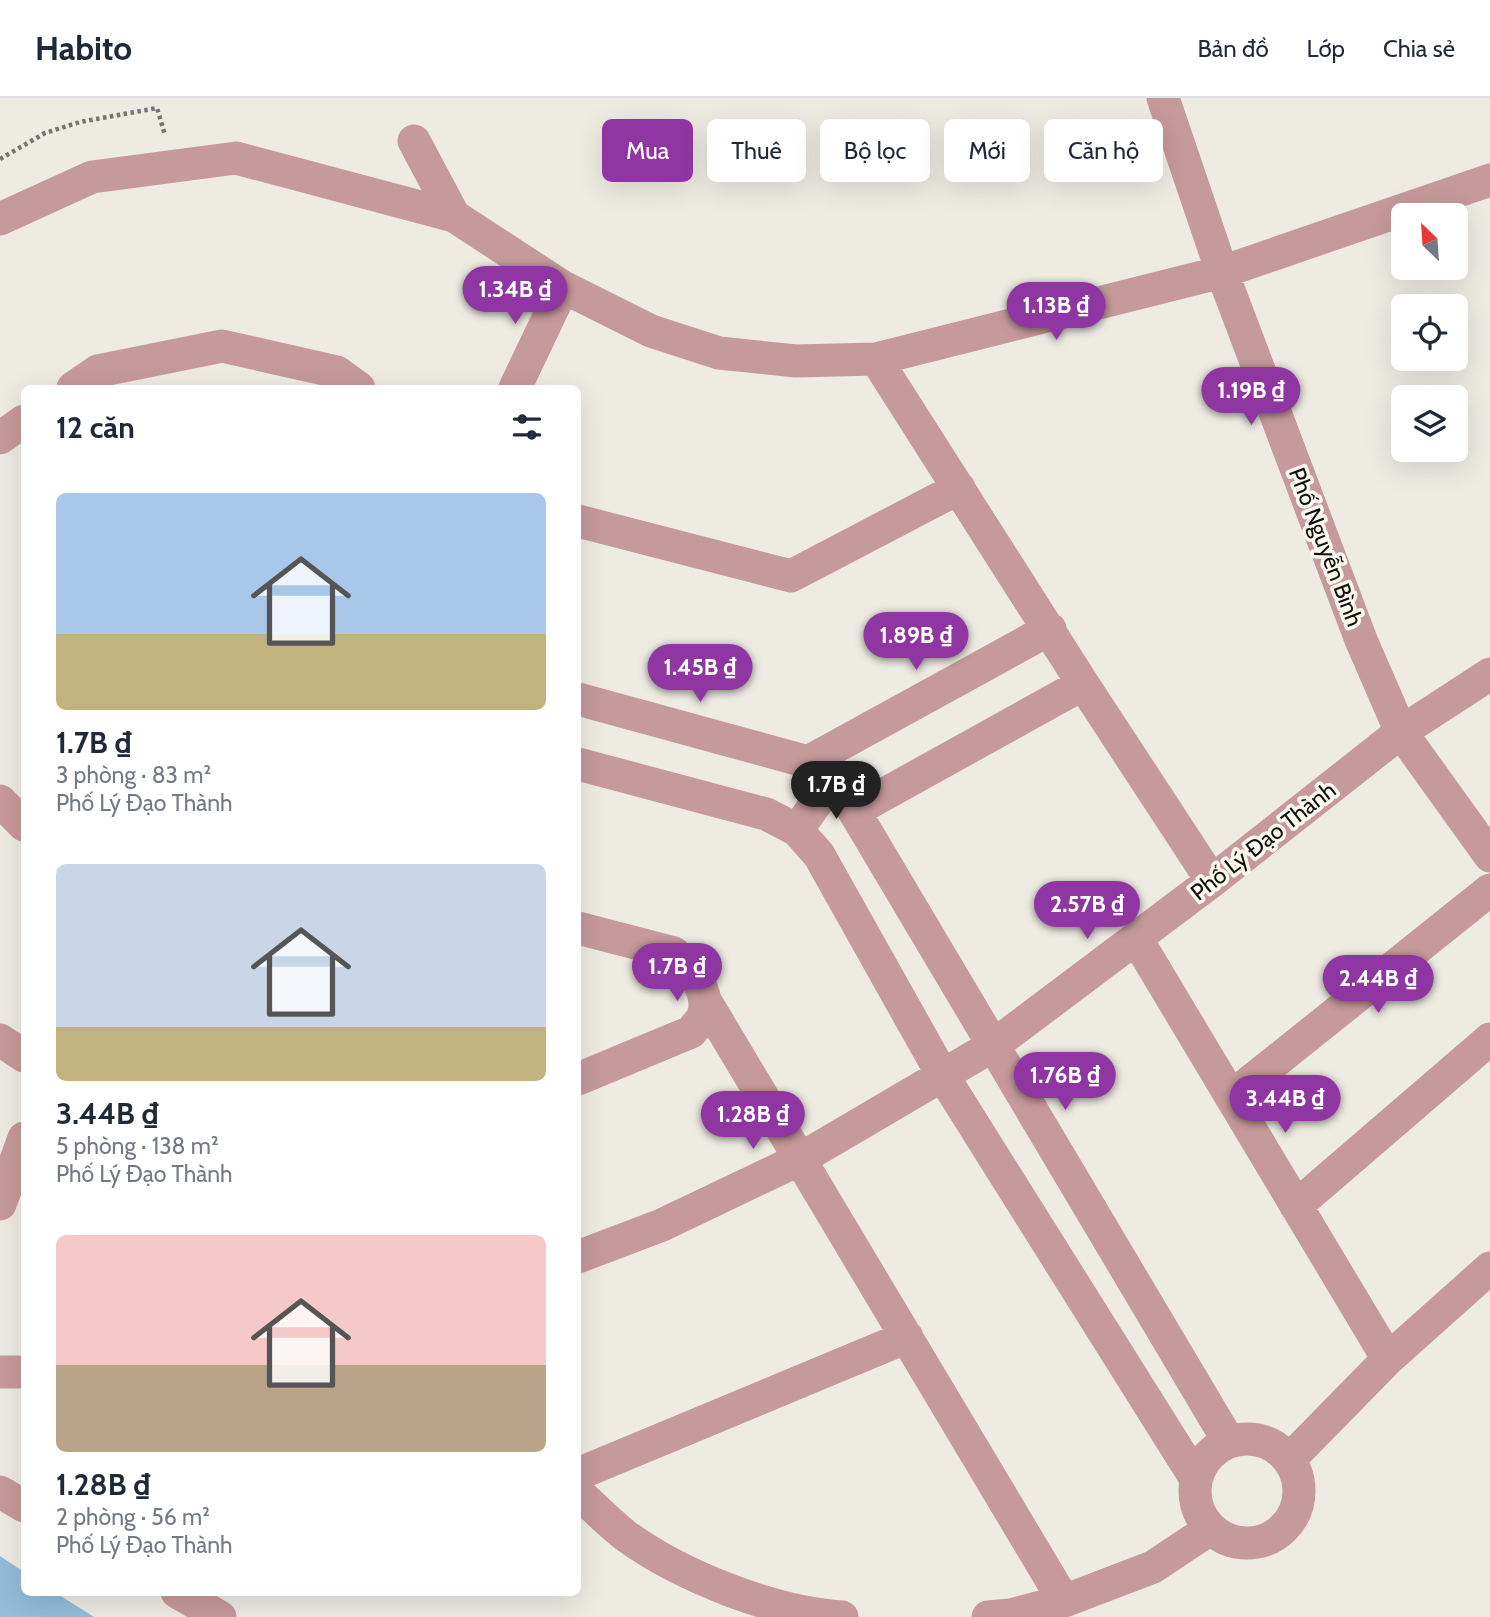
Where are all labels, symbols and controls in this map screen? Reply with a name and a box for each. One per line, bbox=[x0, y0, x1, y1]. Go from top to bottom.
text: Habito bbox=[35, 28, 132, 68]
text: Bản đồ bbox=[1197, 34, 1269, 63]
text: Lớp bbox=[1307, 34, 1345, 63]
text: Chia sẻ bbox=[1383, 34, 1455, 63]
chip: Mua bbox=[602, 119, 693, 182]
chip: Thuê bbox=[707, 119, 806, 182]
chip: Bộ lọc bbox=[820, 119, 930, 182]
chip: Mới bbox=[944, 119, 1030, 182]
chip: Căn hộ bbox=[1044, 119, 1163, 182]
north arrow bbox=[1391, 203, 1468, 280]
map controls bbox=[1391, 203, 1468, 462]
pin: 1.34B ₫ bbox=[450, 266, 580, 326]
text: 1.34B ₫ bbox=[479, 275, 551, 303]
pin: 1.13B ₫ bbox=[991, 282, 1121, 342]
text: 1.13B ₫ bbox=[1023, 291, 1089, 319]
button: locate bbox=[1391, 294, 1468, 371]
pin: 1.19B ₫ bbox=[1186, 368, 1316, 427]
text: 1.19B ₫ bbox=[1217, 376, 1285, 404]
button: layers bbox=[1391, 385, 1468, 462]
icon: filters bbox=[508, 408, 546, 446]
text: 12 căn bbox=[56, 409, 135, 446]
street label: Phố Nguyễn Bình bbox=[1283, 464, 1369, 630]
icon: home bbox=[238, 538, 364, 664]
pin: 1.89B ₫ bbox=[851, 612, 981, 672]
text: 1.89B ₫ bbox=[879, 621, 953, 649]
pin: 1.45B ₫ bbox=[635, 644, 765, 704]
text: 1.45B ₫ bbox=[664, 653, 736, 681]
text: 1.7B ₫ bbox=[56, 724, 132, 761]
text: 3 phòng · 83 m² bbox=[56, 761, 211, 789]
pin: 1.7B ₫ bbox=[779, 762, 893, 821]
text: 1.7B ₫ bbox=[807, 770, 865, 798]
street label: Phố Lý Đạo Thành bbox=[1185, 776, 1341, 906]
text: Phố Lý Đạo Thành bbox=[56, 789, 233, 817]
pin: 2.57B ₫ bbox=[1022, 882, 1152, 941]
text: 2.57B ₫ bbox=[1050, 890, 1124, 918]
icon: home bbox=[238, 909, 364, 1035]
pin: 1.7B ₫ bbox=[620, 944, 734, 1003]
text: 1.7B ₫ bbox=[648, 952, 706, 980]
pin: 2.44B ₫ bbox=[1313, 956, 1443, 1015]
text: 2.44B ₫ bbox=[1339, 964, 1417, 992]
pin: 1.76B ₫ bbox=[1000, 1052, 1130, 1112]
text: 1.76B ₫ bbox=[1030, 1061, 1100, 1089]
pin: 3.44B ₫ bbox=[1220, 1076, 1350, 1135]
text: 3.44B ₫ bbox=[1246, 1084, 1324, 1112]
pin: 1.28B ₫ bbox=[688, 1091, 818, 1151]
text: 3.44B ₫ bbox=[56, 1095, 159, 1132]
text: 1.28B ₫ bbox=[717, 1100, 789, 1128]
text: 5 phòng · 138 m² bbox=[56, 1132, 219, 1160]
text: Phố Lý Đạo Thành bbox=[56, 1160, 233, 1188]
icon: home bbox=[238, 1280, 364, 1406]
text: 1.28B ₫ bbox=[56, 1466, 150, 1503]
text: 2 phòng · 56 m² bbox=[56, 1503, 210, 1531]
text: Phố Lý Đạo Thành bbox=[56, 1531, 233, 1559]

